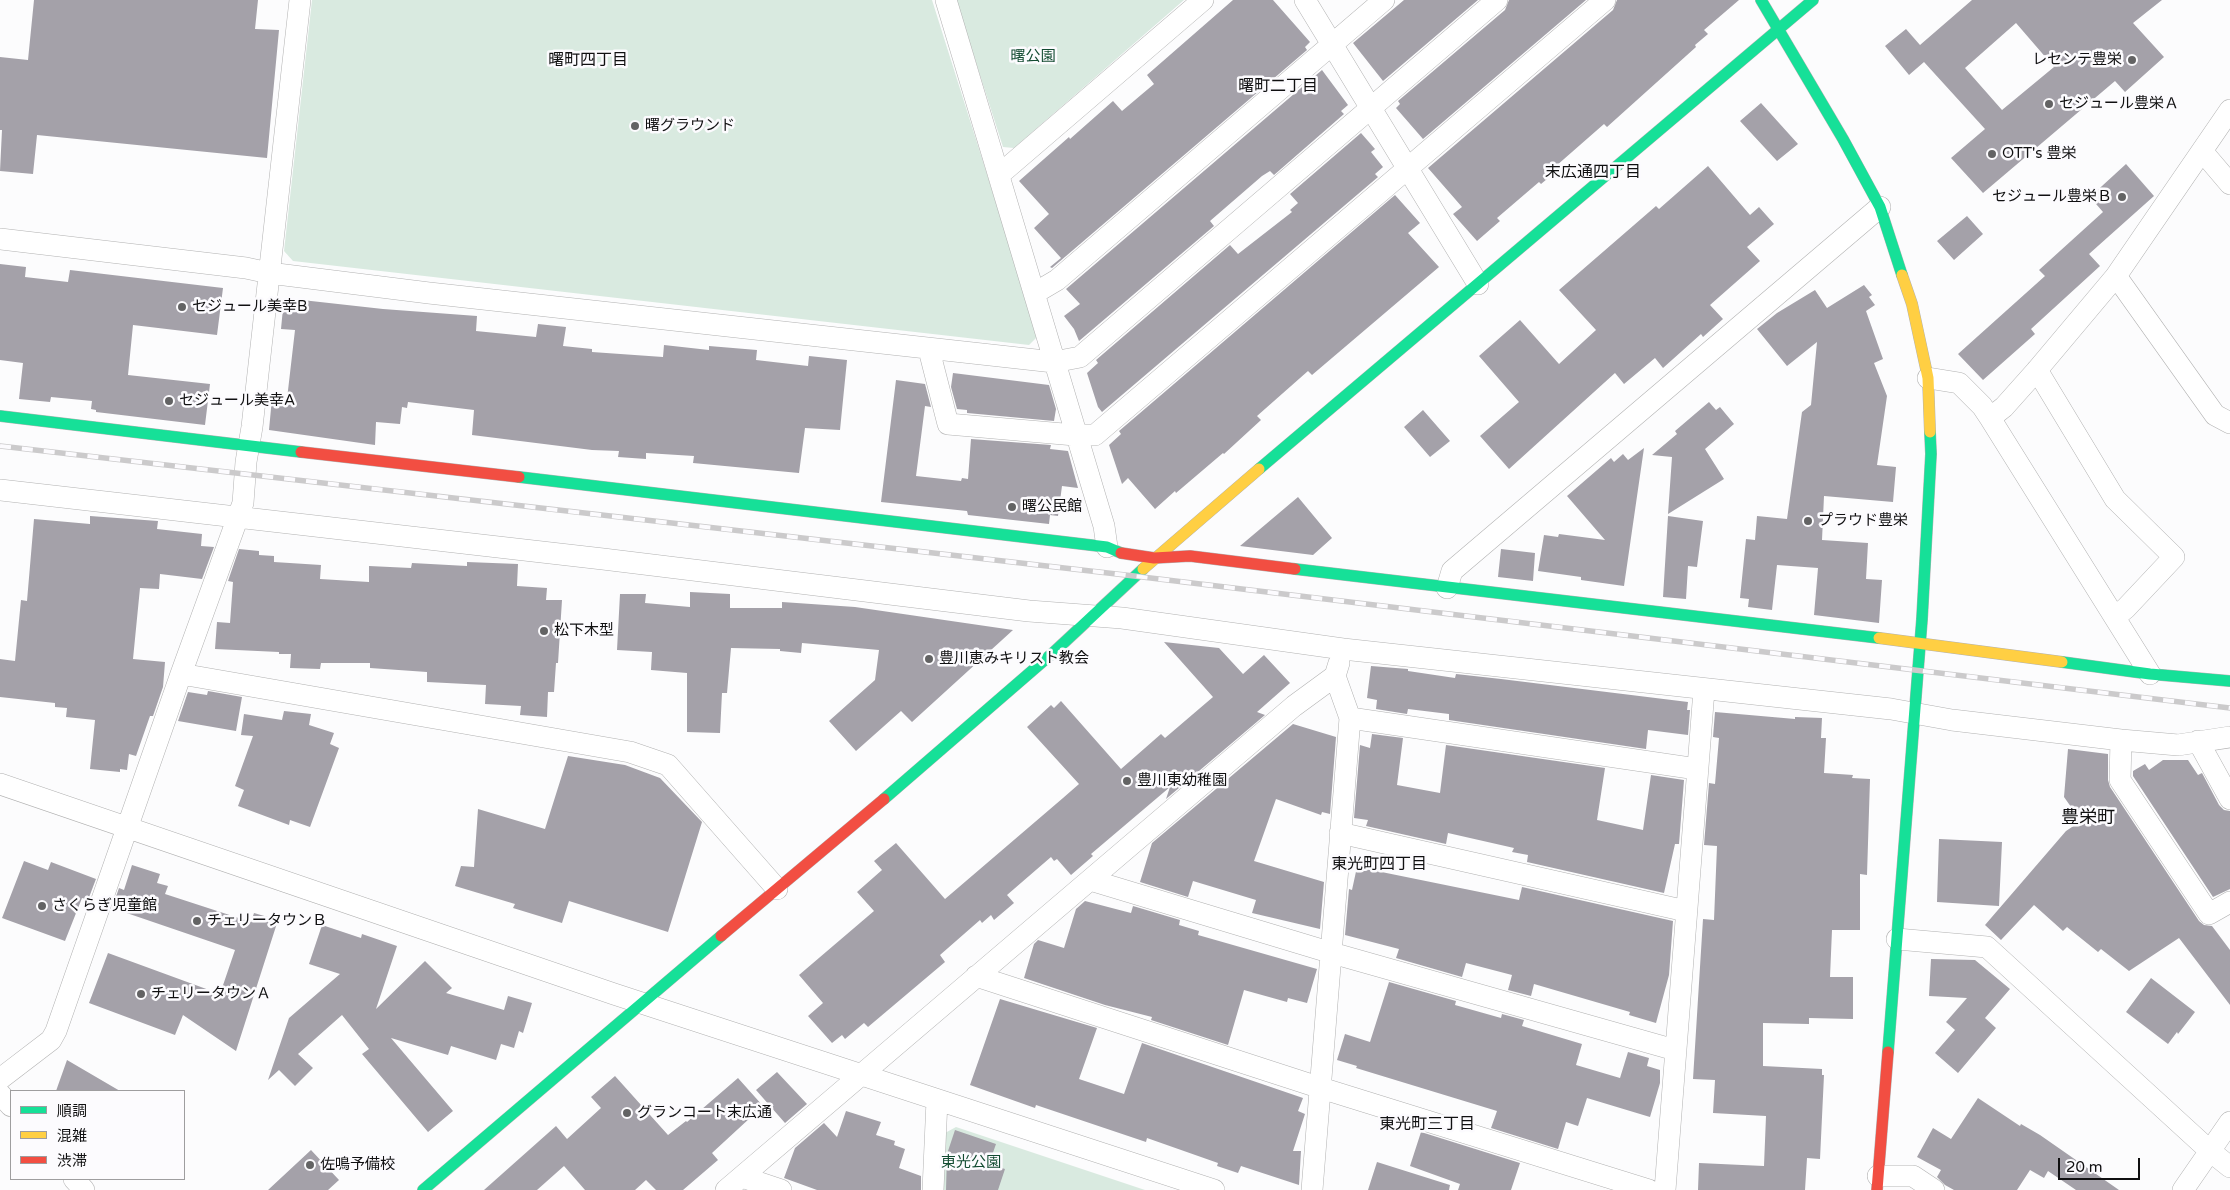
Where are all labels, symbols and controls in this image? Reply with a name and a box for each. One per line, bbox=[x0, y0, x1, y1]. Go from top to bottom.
park label: 曙公園 bbox=[1011, 48, 1055, 66]
district label: 曙町四丁目 bbox=[548, 51, 628, 71]
place label: レセンテ豊栄 bbox=[2032, 51, 2122, 69]
marker: レセンテ豊栄 bbox=[2126, 54, 2138, 66]
district label: 曙町二丁目 bbox=[1238, 77, 1318, 97]
place label: セジュール豊栄Ａ bbox=[2059, 95, 2179, 113]
marker: セジュール豊栄Ａ bbox=[2043, 98, 2055, 110]
place label: 曙グラウンド bbox=[645, 117, 735, 135]
marker: 曙グラウンド bbox=[629, 120, 641, 132]
place label: OTT's 豊栄 bbox=[2002, 145, 2076, 163]
marker: OTT's 豊栄 bbox=[1986, 148, 1998, 160]
district label: 末広通四丁目 bbox=[1545, 163, 1641, 183]
place label: セジュール豊栄Ｂ bbox=[1992, 188, 2112, 206]
marker: セジュール豊栄Ｂ bbox=[2116, 191, 2128, 203]
place label: セジュール美幸B bbox=[192, 298, 307, 316]
marker: セジュール美幸B bbox=[176, 301, 188, 313]
place label: セジュール美幸A bbox=[179, 392, 295, 410]
marker: セジュール美幸A bbox=[163, 395, 175, 407]
place label: 曙公民館 bbox=[1022, 498, 1082, 516]
marker: 曙公民館 bbox=[1006, 501, 1018, 513]
place label: プラウド豊栄 bbox=[1818, 512, 1908, 530]
marker: プラウド豊栄 bbox=[1802, 515, 1814, 527]
place label: 松下木型 bbox=[554, 622, 614, 640]
marker: 松下木型 bbox=[538, 625, 550, 637]
place label: 豊川恵みキリスト教会 bbox=[939, 650, 1089, 668]
marker: 豊川恵みキリスト教会 bbox=[923, 653, 935, 665]
place label: 豊川東幼稚園 bbox=[1137, 772, 1227, 790]
marker: 豊川東幼稚園 bbox=[1121, 775, 1133, 787]
district label: 豊栄町 bbox=[2061, 807, 2115, 829]
district label: 東光町四丁目 bbox=[1331, 855, 1427, 875]
place label: さくらぎ児童館 bbox=[52, 897, 157, 915]
marker: さくらぎ児童館 bbox=[36, 900, 48, 912]
place label: チェリータウンＢ bbox=[207, 912, 327, 930]
marker: チェリータウンＢ bbox=[191, 915, 203, 927]
place label: チェリータウンＡ bbox=[151, 985, 271, 1003]
marker: チェリータウンＡ bbox=[135, 988, 147, 1000]
legend bbox=[10, 1090, 185, 1180]
text: 順調 bbox=[57, 1102, 87, 1120]
place label: グランコート末広通 bbox=[637, 1104, 772, 1122]
marker: グランコート末広通 bbox=[621, 1107, 633, 1119]
district label: 東光町三丁目 bbox=[1379, 1115, 1475, 1135]
text: 混雑 bbox=[57, 1127, 87, 1145]
scale bar bbox=[2060, 1148, 2142, 1180]
text: 渋滞 bbox=[57, 1152, 87, 1170]
park label: 東光公園 bbox=[941, 1154, 1001, 1172]
place label: 佐鳴予備校 bbox=[320, 1156, 395, 1174]
text: 20 m bbox=[2066, 1158, 2103, 1176]
marker: 佐鳴予備校 bbox=[304, 1159, 316, 1171]

